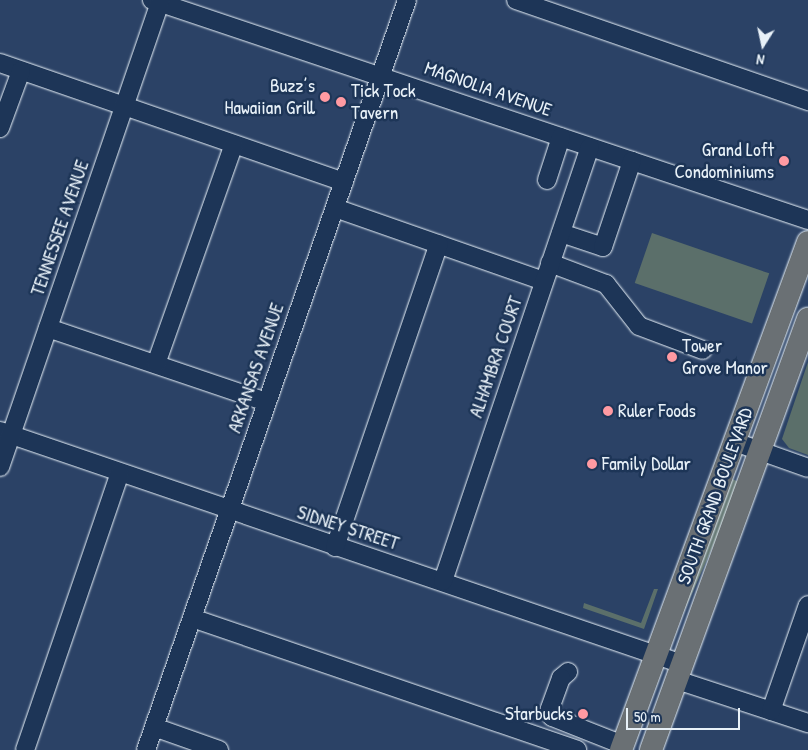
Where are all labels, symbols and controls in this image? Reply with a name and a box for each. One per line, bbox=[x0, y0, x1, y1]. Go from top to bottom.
north arrow bbox=[738, 20, 788, 70]
text: N bbox=[755, 50, 766, 70]
street label: MAGNOLIA AVENUE bbox=[421, 57, 555, 121]
place label: Buzz’s Hawaiian Grill bbox=[225, 75, 315, 119]
place label: Tick Tock Tavern bbox=[351, 80, 416, 124]
marker: Buzz’s Hawaiian Grill bbox=[319, 91, 331, 103]
marker: Tick Tock Tavern bbox=[335, 96, 347, 108]
place label: Grand Loft Condominiums bbox=[674, 139, 774, 183]
marker: Grand Loft Condominiums bbox=[778, 155, 790, 167]
street label: TENNESSEE AVENUE bbox=[26, 157, 94, 299]
street label: ALHAMBRA COURT bbox=[465, 293, 527, 421]
street label: ARKANSAS AVENUE bbox=[223, 300, 289, 436]
place label: Tower Grove Manor bbox=[682, 335, 768, 379]
marker: Tower Grove Manor bbox=[666, 351, 678, 363]
place label: Ruler Foods bbox=[618, 400, 696, 422]
marker: Ruler Foods bbox=[602, 405, 614, 417]
street label: SOUTH GRAND BOULEVARD bbox=[672, 405, 758, 587]
place label: Family Dollar bbox=[602, 453, 691, 475]
marker: Family Dollar bbox=[586, 458, 598, 470]
street label: SIDNEY STREET bbox=[294, 501, 402, 555]
scale bar bbox=[628, 698, 742, 730]
place label: Starbucks bbox=[505, 703, 573, 725]
text: 50 m bbox=[634, 706, 661, 727]
marker: Starbucks bbox=[577, 708, 589, 720]

